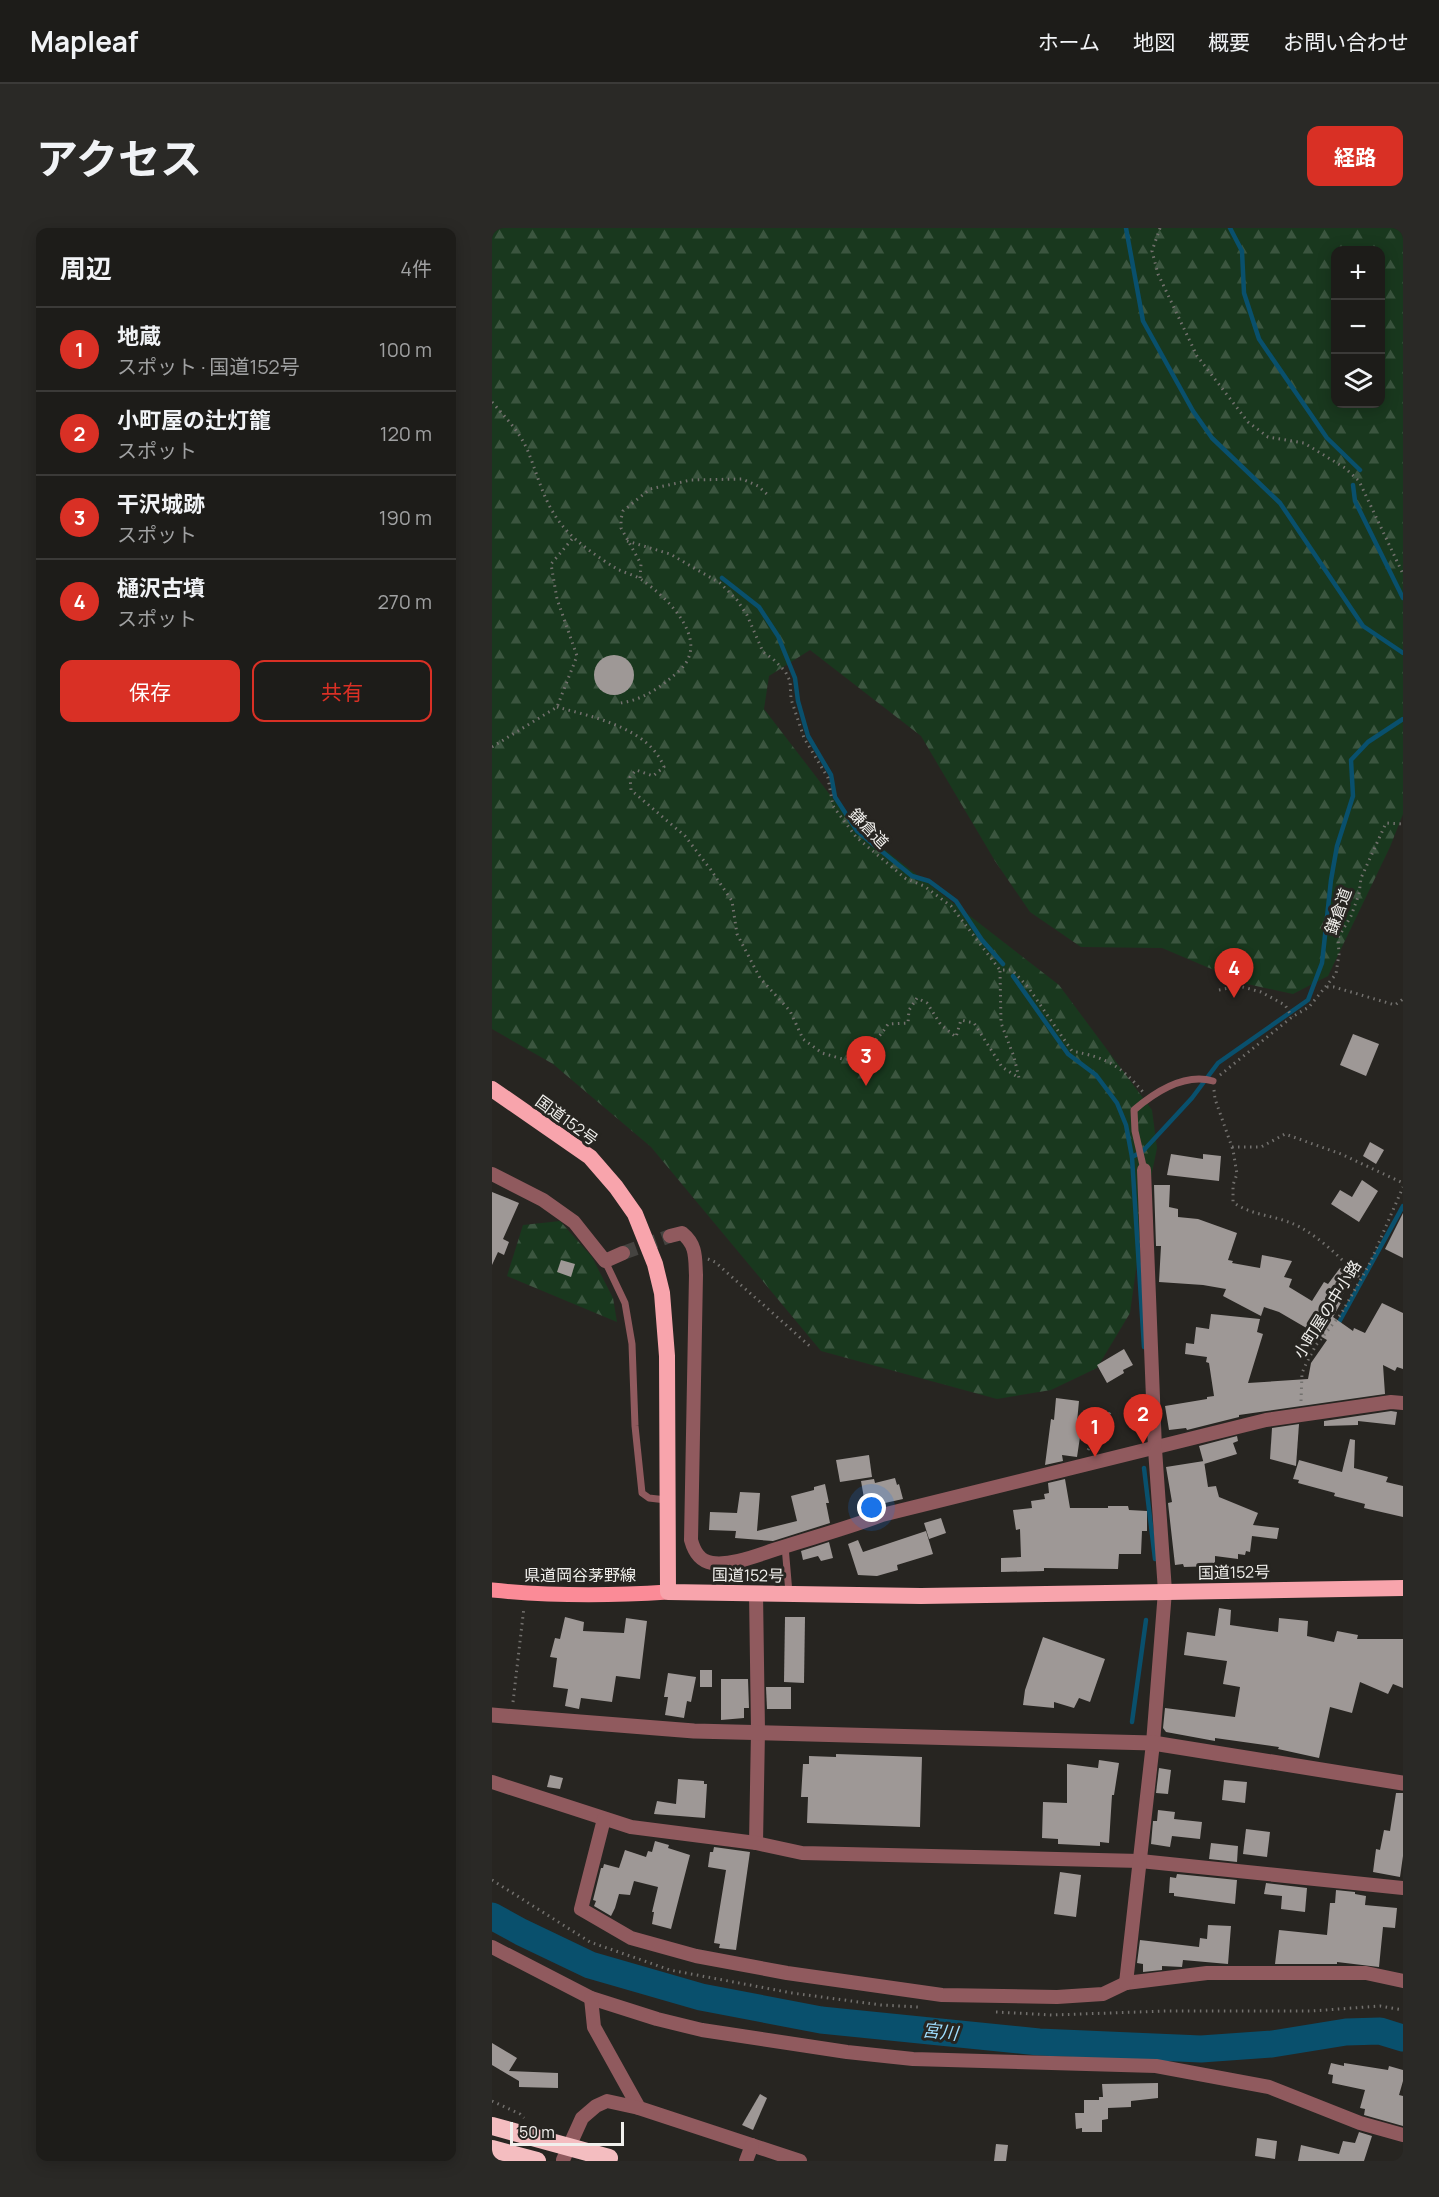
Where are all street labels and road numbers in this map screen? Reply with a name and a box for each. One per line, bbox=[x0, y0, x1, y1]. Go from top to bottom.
street label: 鎌倉道 bbox=[844, 803, 894, 853]
street label: 鎌倉道 bbox=[1319, 885, 1357, 937]
street label: 国道152号 bbox=[531, 1090, 603, 1150]
street label: 小町屋の中小路 bbox=[1288, 1256, 1366, 1362]
street label: 国道152号 bbox=[1198, 1560, 1270, 1584]
street label: 国道152号 bbox=[712, 1563, 784, 1587]
street label: 県道岡谷茅野線 bbox=[524, 1564, 636, 1586]

